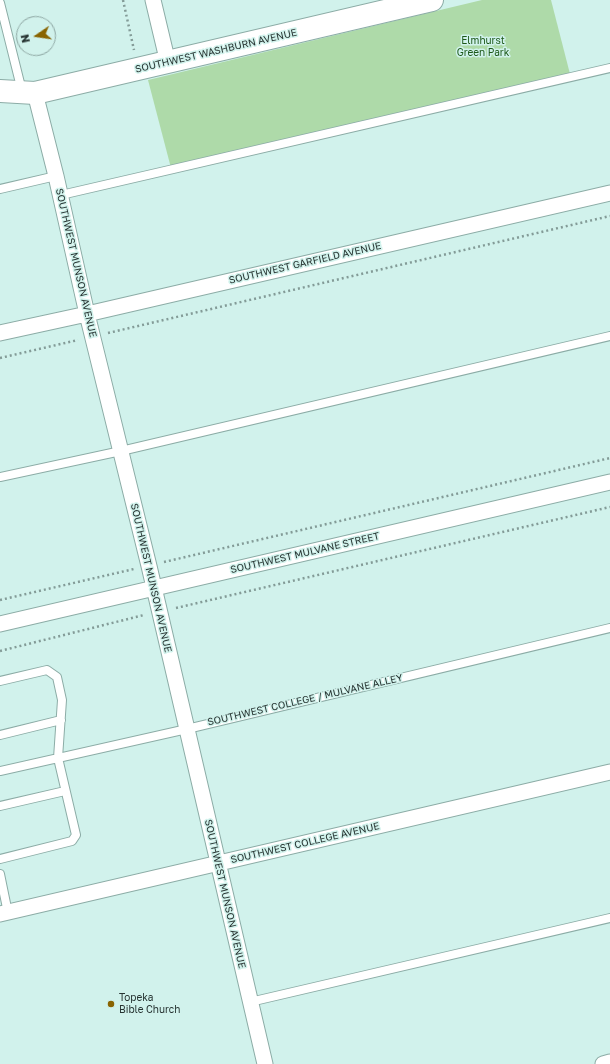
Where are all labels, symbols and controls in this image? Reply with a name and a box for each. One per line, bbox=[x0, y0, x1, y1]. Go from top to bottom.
north arrow bbox=[16, 16, 56, 56]
street label: SOUTHWEST WASHBURN AVENUE bbox=[134, 27, 298, 75]
text: N bbox=[18, 33, 32, 44]
park label: Elmhurst Green Park bbox=[457, 35, 509, 58]
street label: SOUTHWEST MUNSON AVENUE bbox=[53, 187, 99, 339]
street label: SOUTHWEST GARFIELD AVENUE bbox=[228, 240, 382, 286]
street label: SOUTHWEST MUNSON AVENUE bbox=[128, 502, 174, 654]
street label: SOUTHWEST MULVANE STREET bbox=[229, 530, 381, 576]
street label: SOUTHWEST COLLEGE / MULVANE ALLEY bbox=[206, 672, 404, 728]
street label: SOUTHWEST MUNSON AVENUE bbox=[202, 818, 248, 970]
street label: SOUTHWEST COLLEGE AVENUE bbox=[229, 820, 381, 866]
place label: Topeka Bible Church bbox=[119, 992, 180, 1016]
marker: Topeka Bible Church bbox=[106, 999, 116, 1009]

